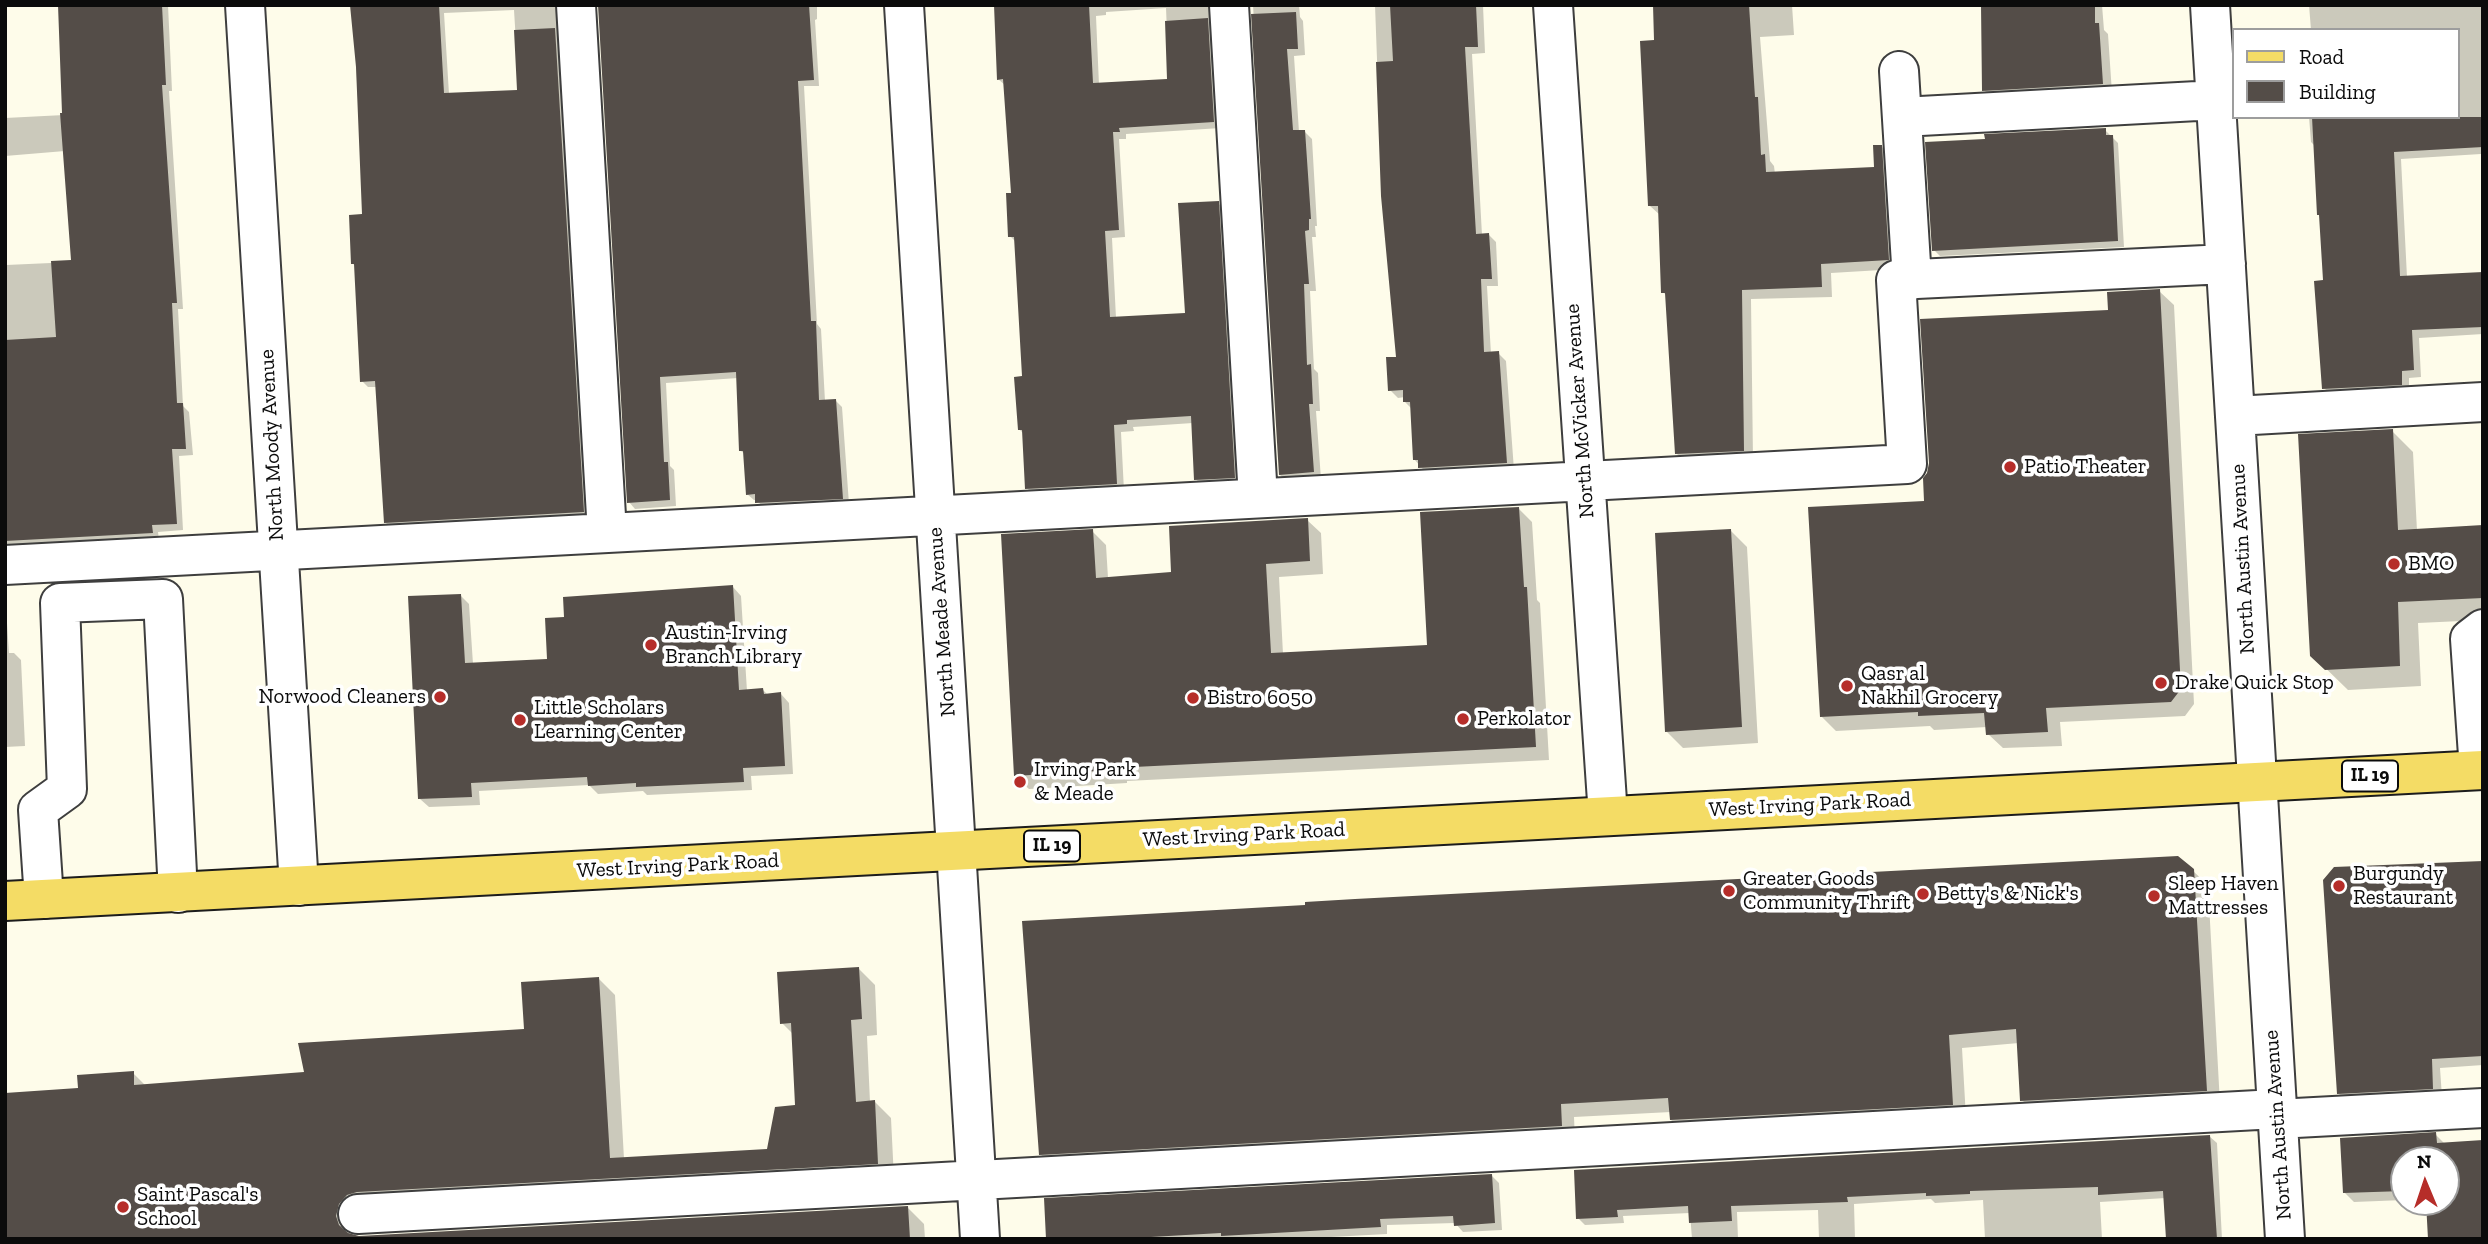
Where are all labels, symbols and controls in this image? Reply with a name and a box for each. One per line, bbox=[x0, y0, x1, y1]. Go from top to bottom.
legend bbox=[2232, 28, 2460, 119]
text: Road bbox=[2299, 44, 2344, 69]
text: Building bbox=[2299, 79, 2376, 104]
street label: North McVicker Avenue bbox=[1560, 303, 1600, 519]
street label: North Moody Avenue bbox=[254, 349, 290, 541]
place label: Patio Theater bbox=[2024, 454, 2147, 480]
marker: Patio Theater bbox=[2002, 459, 2018, 475]
street label: North Austin Avenue bbox=[2225, 463, 2261, 655]
street label: North Meade Avenue bbox=[923, 527, 961, 717]
place label: BMO bbox=[2408, 551, 2454, 577]
marker: BMO bbox=[2386, 556, 2402, 572]
place label: Austin-Irving Branch Library bbox=[665, 620, 802, 670]
marker: Austin-Irving Branch Library bbox=[643, 637, 659, 653]
place label: Qasr al Nakhil Grocery bbox=[1861, 661, 1998, 711]
place label: Drake Quick Stop bbox=[2175, 670, 2334, 696]
marker: Drake Quick Stop bbox=[2153, 675, 2169, 691]
marker: Qasr al Nakhil Grocery bbox=[1839, 678, 1855, 694]
place label: Norwood Cleaners bbox=[259, 684, 426, 710]
place label: Bistro 6050 bbox=[1207, 685, 1313, 711]
marker: Norwood Cleaners bbox=[432, 689, 448, 705]
marker: Bistro 6050 bbox=[1185, 690, 1201, 706]
place label: Little Scholars Learning Center bbox=[534, 695, 682, 745]
place label: Perkolator bbox=[1477, 706, 1572, 732]
marker: Perkolator bbox=[1455, 711, 1471, 727]
marker: Little Scholars Learning Center bbox=[512, 712, 528, 728]
place label: Irving Park & Meade bbox=[1034, 757, 1136, 807]
road number: IL 19 bbox=[2342, 761, 2398, 792]
marker: Irving Park & Meade bbox=[1012, 774, 1028, 790]
street label: West Irving Park Road bbox=[1708, 787, 1912, 823]
street label: West Irving Park Road bbox=[1142, 817, 1346, 853]
road number: IL 19 bbox=[1024, 831, 1080, 862]
street label: West Irving Park Road bbox=[576, 848, 780, 884]
place label: Burgundy Restaurant bbox=[2353, 861, 2453, 911]
place label: Greater Goods Community Thrift bbox=[1743, 866, 1911, 916]
place label: Sleep Haven Mattresses bbox=[2168, 871, 2278, 921]
marker: Burgundy Restaurant bbox=[2331, 878, 2347, 894]
place label: Betty's & Nick's bbox=[1937, 881, 2079, 907]
marker: Greater Goods Community Thrift bbox=[1721, 883, 1737, 899]
marker: Betty's & Nick's bbox=[1915, 886, 1931, 902]
marker: Sleep Haven Mattresses bbox=[2146, 888, 2162, 904]
street label: North Austin Avenue bbox=[2259, 1029, 2297, 1221]
north arrow bbox=[2390, 1146, 2460, 1216]
text: N bbox=[2417, 1150, 2432, 1173]
place label: Saint Pascal's School bbox=[137, 1182, 259, 1232]
marker: Saint Pascal's School bbox=[115, 1199, 131, 1215]

